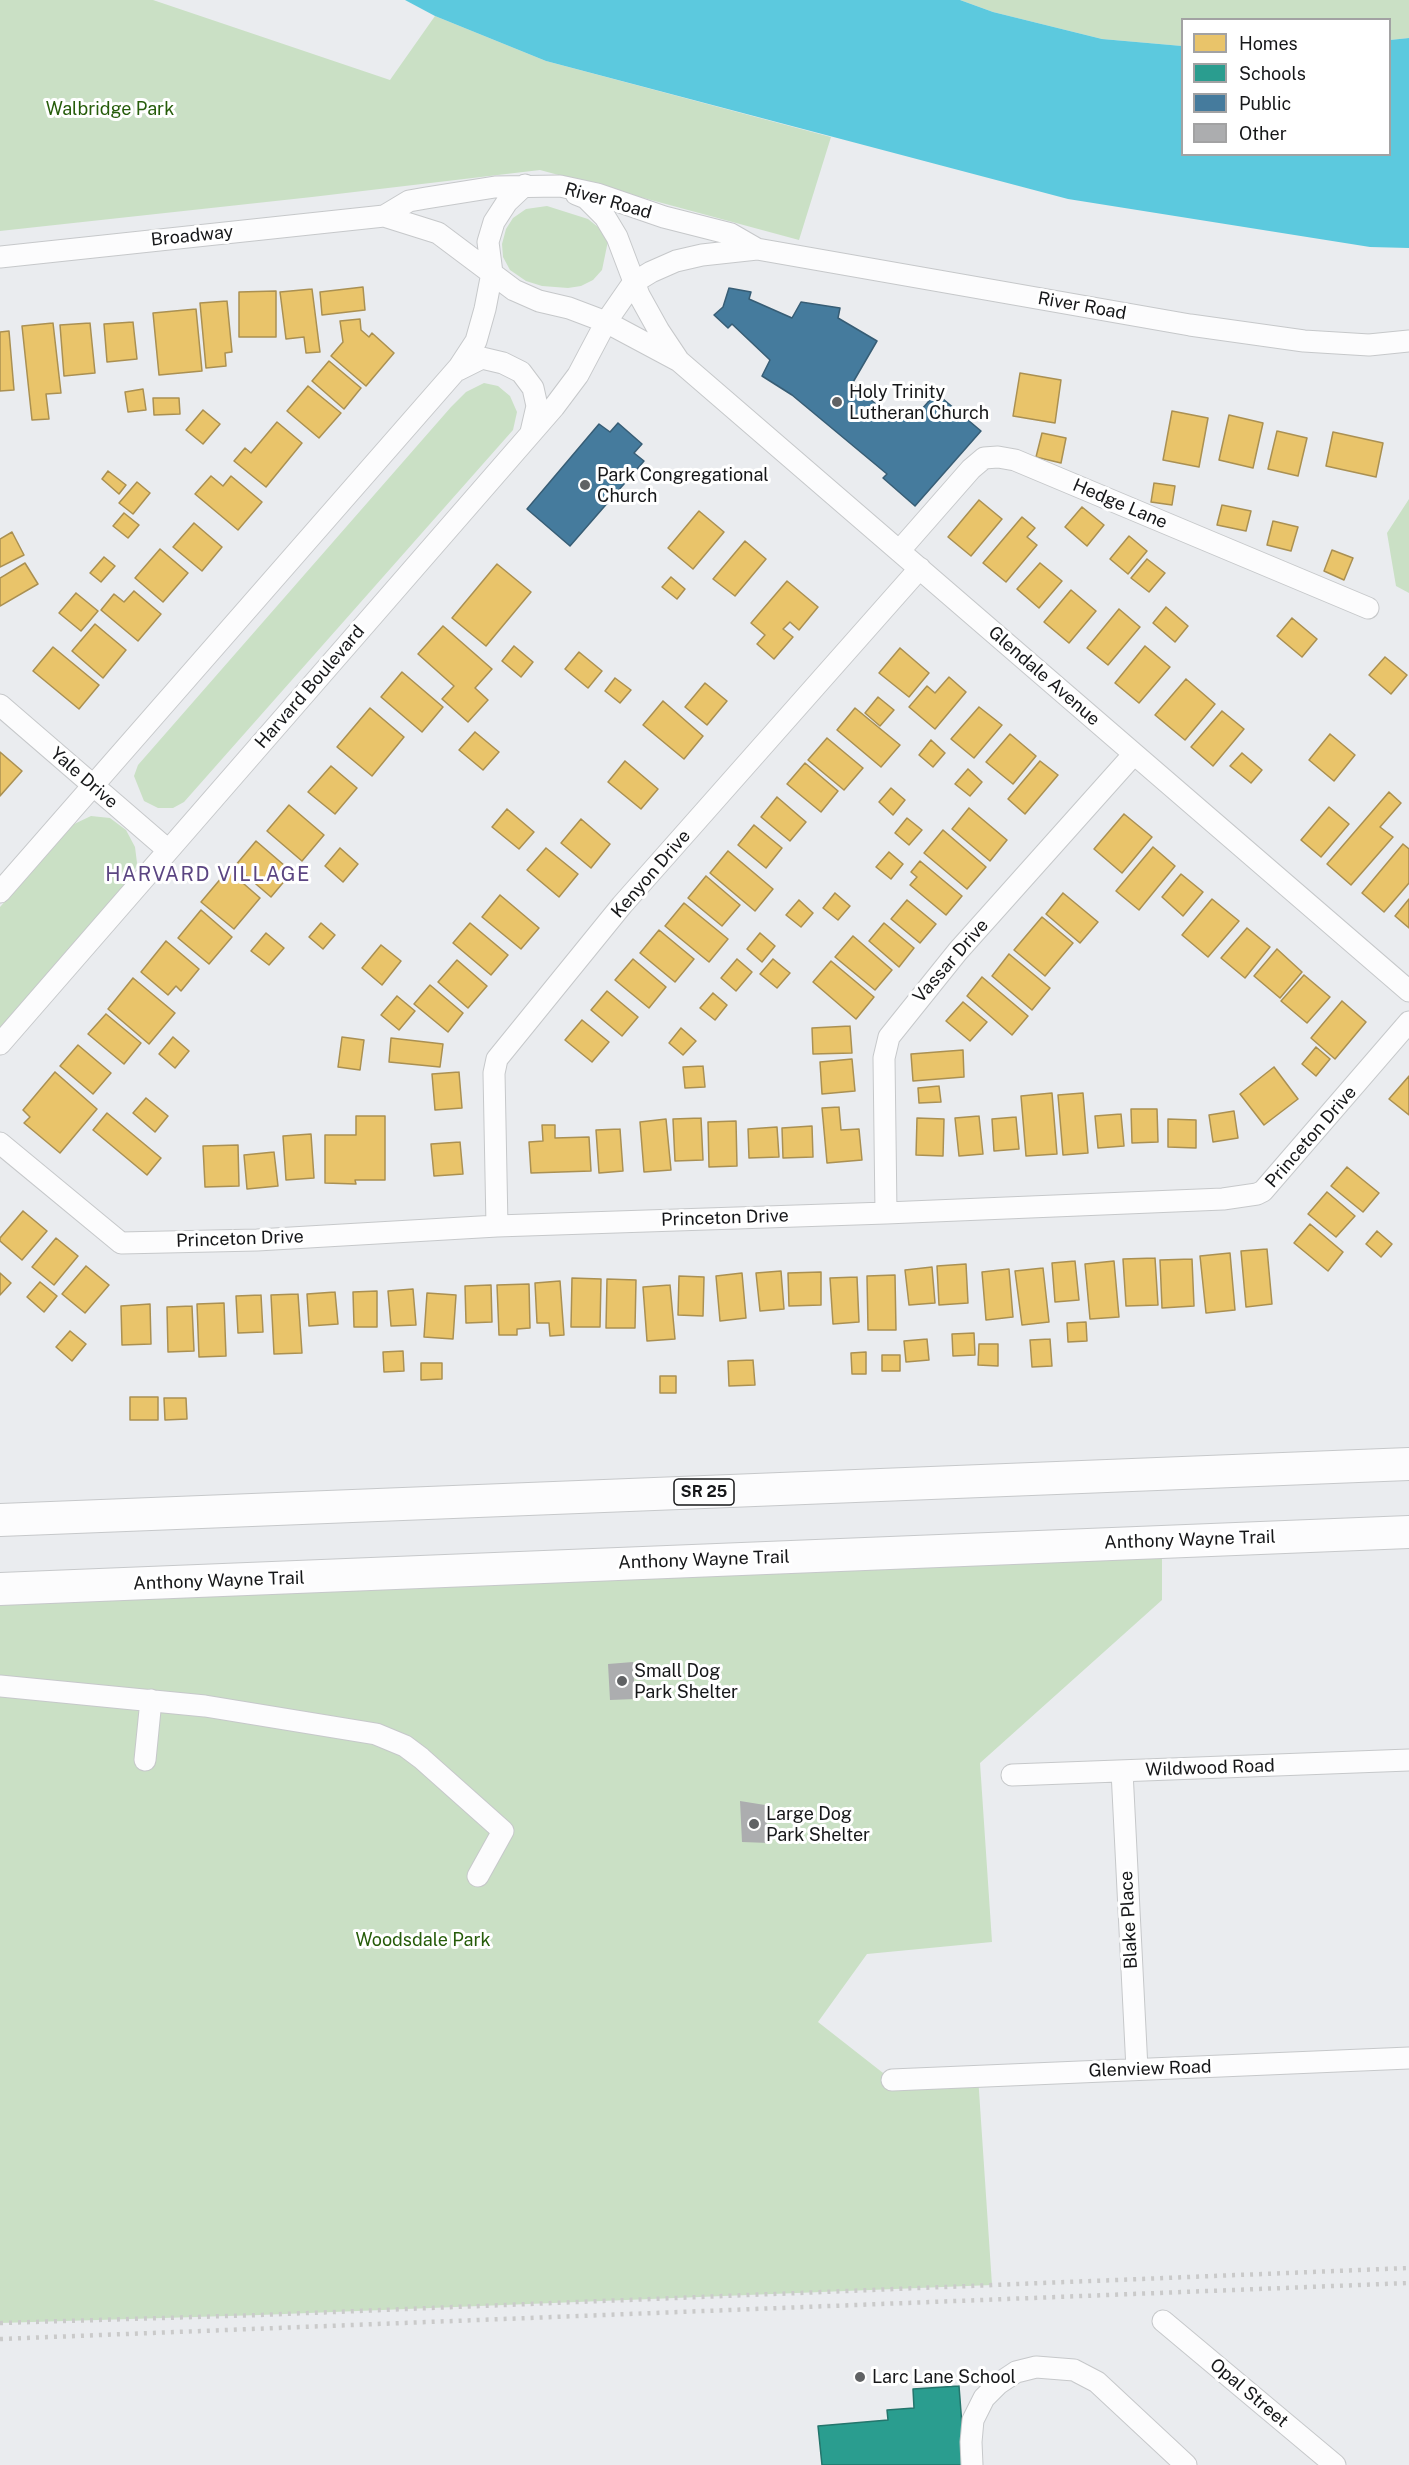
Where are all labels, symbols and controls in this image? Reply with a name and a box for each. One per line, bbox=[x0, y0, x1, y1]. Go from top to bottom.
legend bbox=[1181, 18, 1391, 156]
text: Homes bbox=[1239, 33, 1298, 54]
text: Schools bbox=[1239, 63, 1306, 84]
text: Public bbox=[1239, 93, 1291, 114]
park label: Walbridge Park bbox=[46, 98, 174, 120]
text: Other bbox=[1239, 123, 1287, 144]
street label: River Road bbox=[562, 178, 654, 224]
street label: Broadway bbox=[150, 221, 234, 251]
street label: River Road bbox=[1036, 288, 1128, 324]
place label: Holy Trinity Lutheran Church bbox=[849, 381, 989, 424]
marker: Holy Trinity Lutheran Church bbox=[830, 395, 844, 409]
place label: Park Congregational Church bbox=[597, 464, 769, 506]
street label: Hedge Lane bbox=[1069, 474, 1171, 534]
marker: Park Congregational Church bbox=[578, 478, 592, 492]
street label: Harvard Boulevard bbox=[251, 621, 369, 753]
street label: Glendale Avenue bbox=[984, 622, 1104, 730]
street label: Yale Drive bbox=[46, 743, 122, 813]
street label: Kenyon Drive bbox=[607, 826, 695, 922]
district label: HARVARD VILLAGE bbox=[105, 863, 311, 887]
street label: Vassar Drive bbox=[909, 915, 993, 1007]
street label: Princeton Drive bbox=[1261, 1082, 1361, 1192]
street label: Princeton Drive bbox=[661, 1205, 789, 1231]
street label: Princeton Drive bbox=[176, 1226, 304, 1252]
road number: SR 25 bbox=[674, 1479, 734, 1505]
street label: Anthony Wayne Trail bbox=[1104, 1526, 1276, 1554]
street label: Anthony Wayne Trail bbox=[618, 1546, 790, 1574]
street label: Anthony Wayne Trail bbox=[133, 1567, 305, 1595]
place label: Small Dog Park Shelter bbox=[634, 1660, 738, 1702]
marker: Small Dog Park Shelter bbox=[615, 1674, 629, 1688]
street label: Wildwood Road bbox=[1145, 1755, 1275, 1781]
place label: Large Dog Park Shelter bbox=[766, 1803, 870, 1846]
marker: Large Dog Park Shelter bbox=[747, 1817, 761, 1831]
street label: Blake Place bbox=[1116, 1870, 1142, 1970]
park label: Woodsdale Park bbox=[355, 1929, 491, 1951]
street label: Glenview Road bbox=[1088, 2056, 1212, 2082]
street label: Opal Street bbox=[1205, 2354, 1293, 2432]
place label: Larc Lane School bbox=[872, 2366, 1016, 2388]
marker: Larc Lane School bbox=[853, 2370, 867, 2384]

